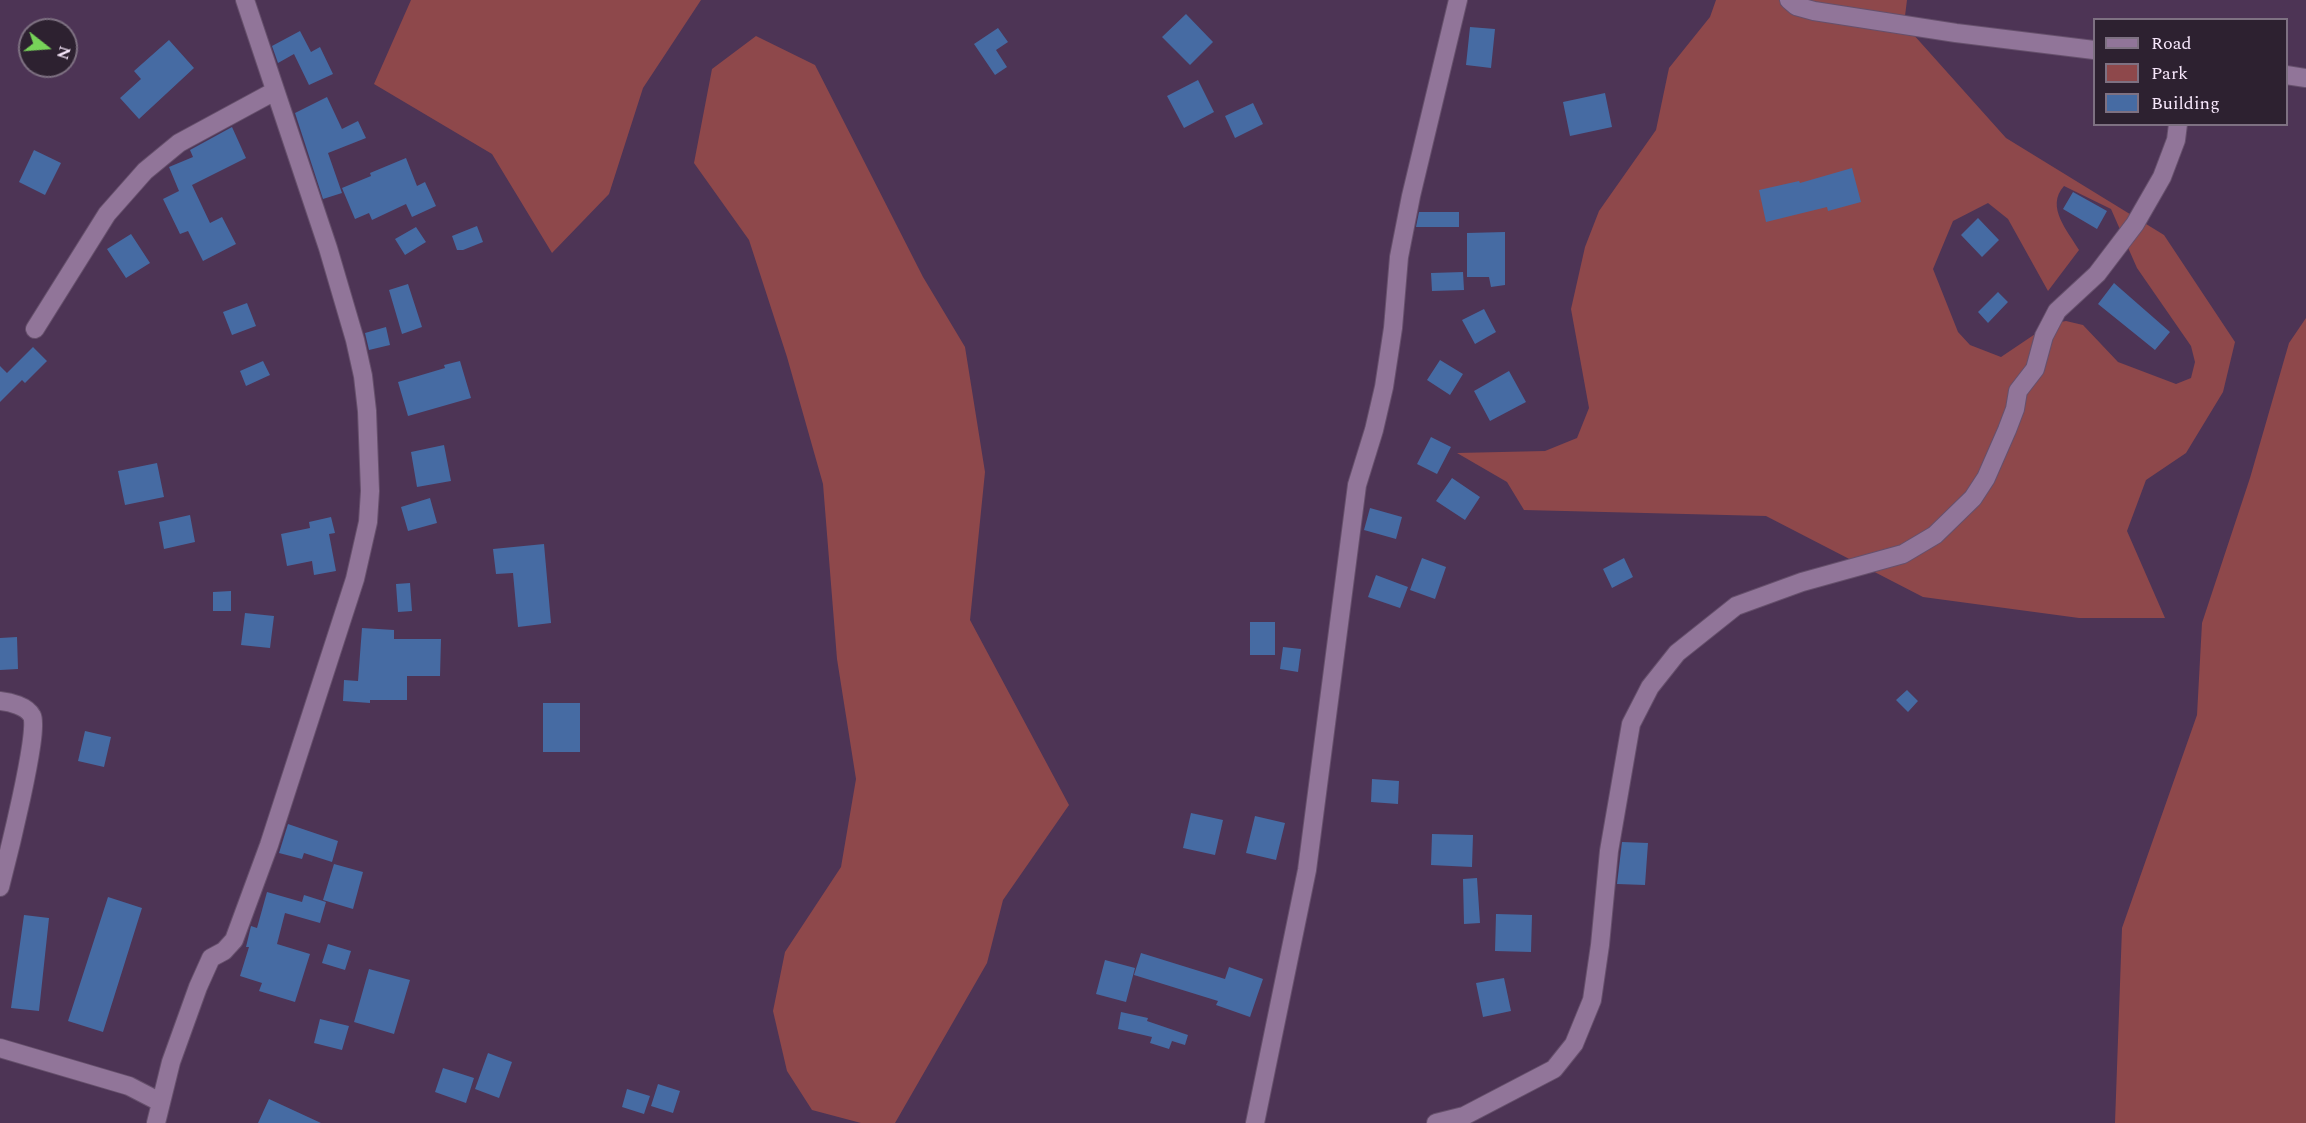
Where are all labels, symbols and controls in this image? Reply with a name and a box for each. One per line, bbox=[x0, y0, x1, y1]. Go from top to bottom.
north arrow bbox=[18, 18, 78, 78]
legend bbox=[2093, 18, 2288, 126]
text: Road bbox=[2151, 30, 2192, 57]
text: N bbox=[50, 43, 77, 62]
text: Park bbox=[2151, 60, 2188, 87]
text: Building bbox=[2151, 90, 2220, 117]

